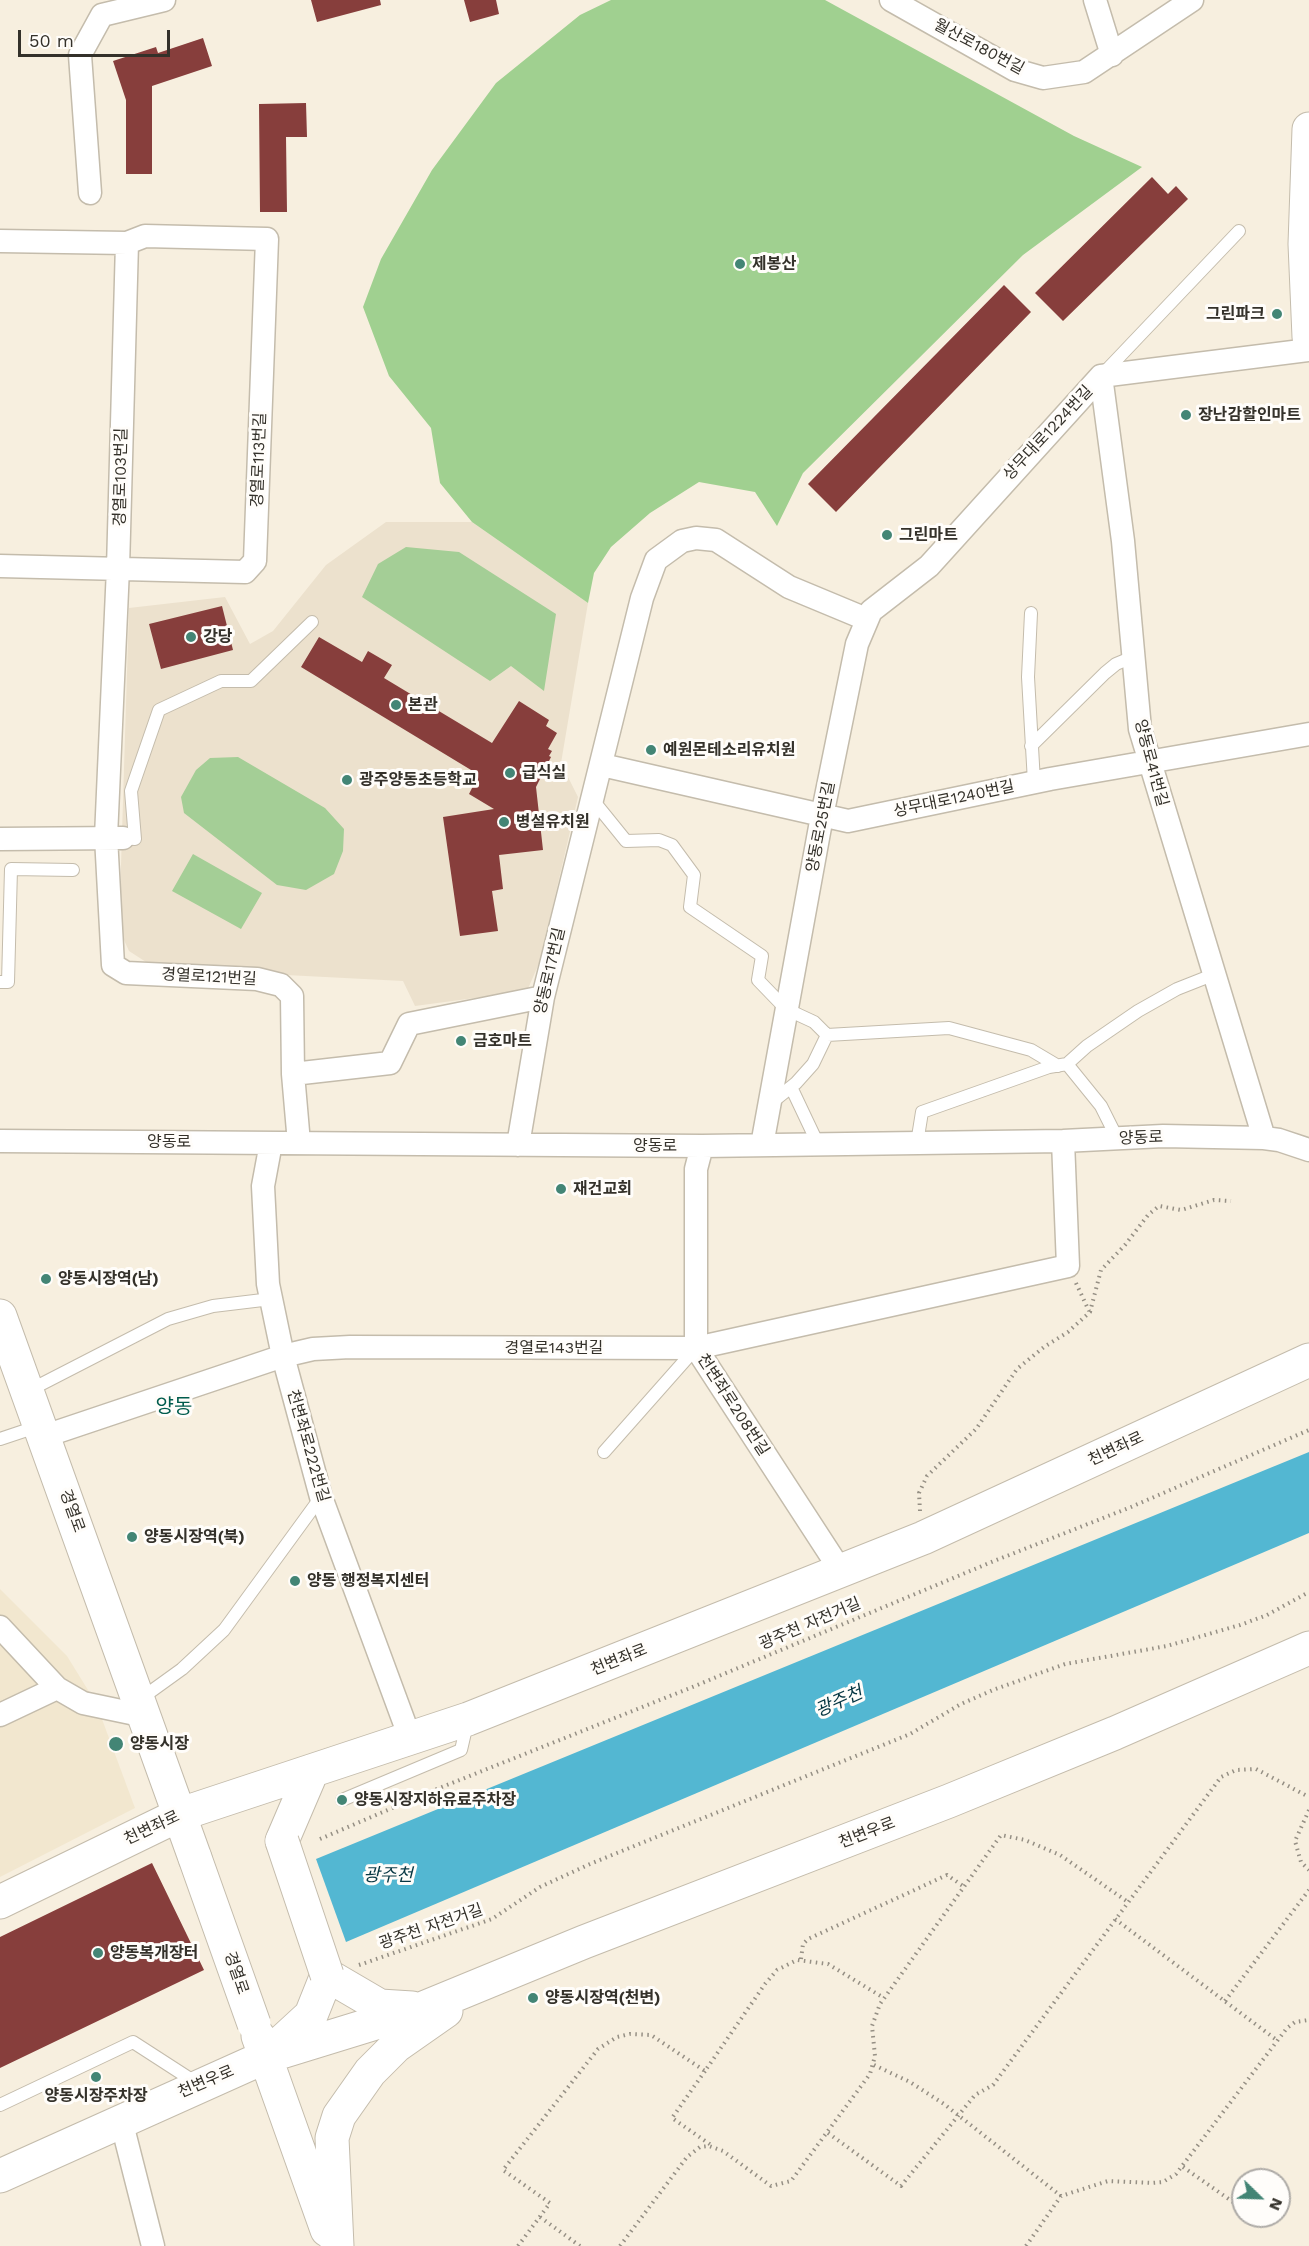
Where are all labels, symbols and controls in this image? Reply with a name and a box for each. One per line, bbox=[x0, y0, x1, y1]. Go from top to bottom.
street label: 월산로180번길 bbox=[931, 15, 1027, 79]
scale bar bbox=[21, 18, 172, 56]
text: 50 m bbox=[29, 30, 74, 51]
place label: 제봉산 bbox=[752, 254, 796, 274]
marker: 제봉산 bbox=[733, 257, 747, 271]
place label: 그린파크 bbox=[1206, 304, 1265, 324]
marker: 그린파크 bbox=[1270, 307, 1284, 321]
street label: 상무대로1224번길 bbox=[999, 382, 1097, 484]
place label: 장난감할인마트 bbox=[1198, 405, 1301, 425]
marker: 장난감할인마트 bbox=[1179, 408, 1193, 422]
street label: 경열로113번길 bbox=[248, 412, 270, 508]
street label: 경열로103번길 bbox=[111, 427, 131, 527]
place label: 그린마트 bbox=[899, 525, 958, 545]
marker: 그린마트 bbox=[880, 528, 894, 542]
place label: 강당 bbox=[203, 627, 232, 647]
marker: 강당 bbox=[184, 630, 198, 644]
place label: 본관 bbox=[408, 695, 437, 715]
marker: 본관 bbox=[389, 698, 403, 712]
street label: 양동로41번길 bbox=[1130, 717, 1172, 809]
place label: 예원몬테소리유치원 bbox=[663, 740, 795, 760]
marker: 예원몬테소리유치원 bbox=[644, 743, 658, 757]
place label: 급식실 bbox=[522, 763, 566, 783]
marker: 급식실 bbox=[503, 766, 517, 780]
place label: 광주양동초등학교 bbox=[359, 770, 477, 790]
marker: 광주양동초등학교 bbox=[340, 773, 354, 787]
street label: 상무대로1240번길 bbox=[892, 777, 1016, 821]
street label: 양동로25번길 bbox=[803, 780, 839, 874]
place label: 병설유치원 bbox=[516, 812, 590, 832]
marker: 병설유치원 bbox=[497, 815, 511, 829]
street label: 양동로17번길 bbox=[531, 926, 569, 1016]
street label: 경열로121번길 bbox=[161, 965, 257, 989]
place label: 금호마트 bbox=[473, 1031, 532, 1051]
marker: 금호마트 bbox=[454, 1034, 468, 1048]
street label: 양동로 bbox=[1119, 1128, 1163, 1148]
street label: 양동로 bbox=[147, 1132, 191, 1152]
street label: 양동로 bbox=[633, 1136, 677, 1156]
place label: 재건교회 bbox=[573, 1179, 632, 1199]
marker: 재건교회 bbox=[554, 1182, 568, 1196]
place label: 양동시장역(남) bbox=[58, 1269, 159, 1289]
marker: 양동시장역(남) bbox=[39, 1272, 53, 1286]
street label: 경열로143번길 bbox=[505, 1338, 603, 1358]
street label: 천변좌로208번길 bbox=[693, 1351, 773, 1459]
street label: 천변좌로222번길 bbox=[283, 1387, 333, 1505]
district label: 양동 bbox=[156, 1395, 192, 1419]
street label: 천변좌로 bbox=[1085, 1428, 1147, 1470]
street label: 경열로 bbox=[55, 1487, 89, 1535]
place label: 양동시장역(북) bbox=[144, 1527, 245, 1547]
marker: 양동시장역(북) bbox=[125, 1530, 139, 1544]
place label: 양동 행정복지센터 bbox=[307, 1571, 429, 1591]
marker: 양동 행정복지센터 bbox=[288, 1574, 302, 1588]
street label: 광주천 자전거길 bbox=[756, 1594, 864, 1654]
street label: 천변좌로 bbox=[588, 1640, 650, 1680]
water label: 광주천 bbox=[812, 1682, 866, 1722]
place label: 양동시장 bbox=[130, 1734, 189, 1754]
marker: 양동시장 bbox=[107, 1735, 125, 1753]
place label: 양동시장지하유료주차장 bbox=[354, 1790, 516, 1810]
marker: 양동시장지하유료주차장 bbox=[335, 1793, 349, 1807]
street label: 천변좌로 bbox=[121, 1807, 183, 1849]
street label: 천변우로 bbox=[836, 1813, 898, 1853]
water label: 광주천 bbox=[363, 1865, 413, 1887]
street label: 광주천 자전거길 bbox=[377, 1900, 485, 1954]
place label: 양동복개장터 bbox=[110, 1943, 198, 1963]
marker: 양동복개장터 bbox=[91, 1946, 105, 1960]
street label: 경열로 bbox=[220, 1949, 252, 1997]
place label: 양동시장역(천변) bbox=[545, 1988, 661, 2008]
marker: 양동시장역(천변) bbox=[526, 1991, 540, 2005]
street label: 천변우로 bbox=[175, 2062, 237, 2102]
marker: 양동시장주차장 bbox=[89, 2070, 103, 2084]
place label: 양동시장주차장 bbox=[44, 2086, 148, 2106]
north arrow bbox=[1231, 2168, 1291, 2228]
text: N bbox=[1265, 2195, 1287, 2214]

